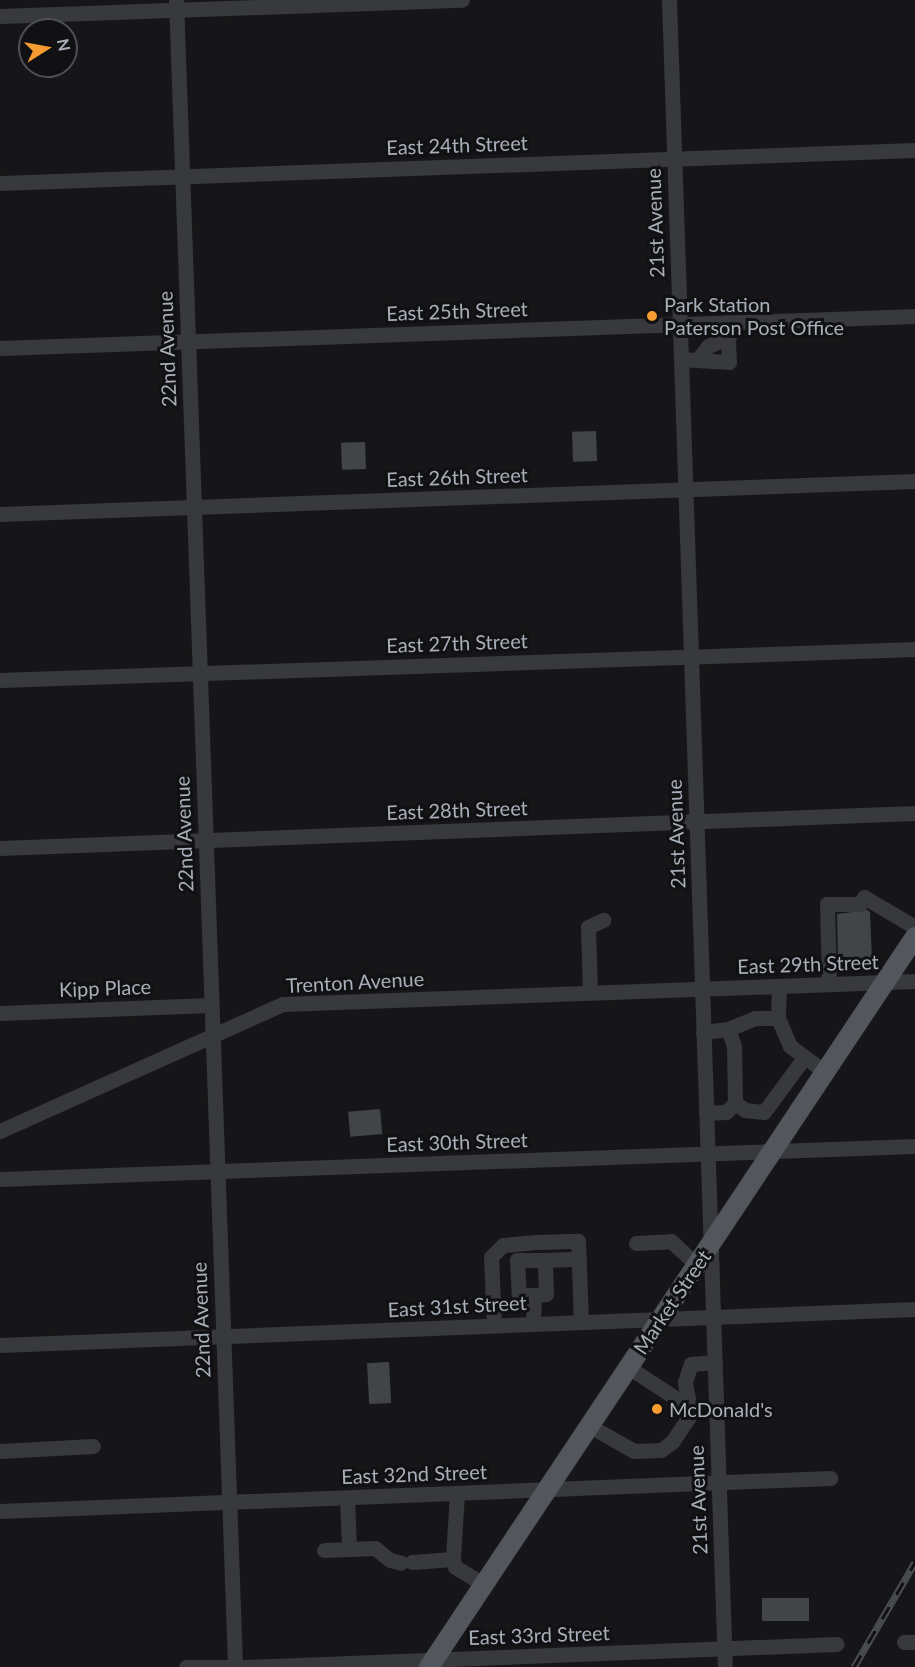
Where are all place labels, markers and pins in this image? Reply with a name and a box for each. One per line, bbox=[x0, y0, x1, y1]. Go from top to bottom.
place label: Park Station Paterson Post Office bbox=[664, 292, 844, 339]
marker: Park Station Paterson Post Office bbox=[645, 309, 659, 323]
place label: McDonald's bbox=[669, 1397, 773, 1421]
marker: McDonald's bbox=[650, 1402, 664, 1416]

